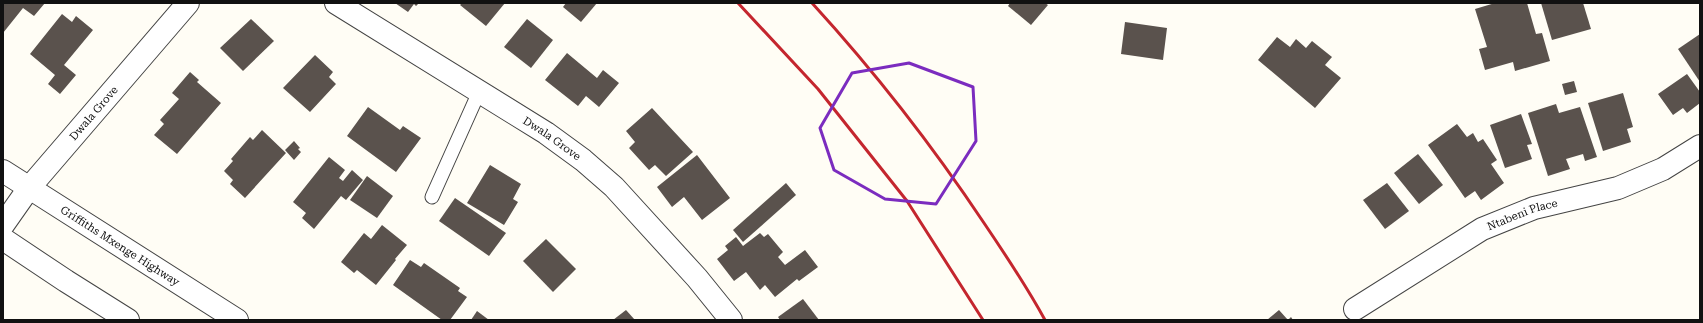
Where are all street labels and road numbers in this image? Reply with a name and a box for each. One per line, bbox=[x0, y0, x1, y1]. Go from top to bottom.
street label: Dwala Grove bbox=[66, 83, 120, 143]
street label: Dwala Grove bbox=[521, 114, 584, 163]
street label: Ntabeni Place bbox=[1485, 196, 1559, 233]
street label: Griffiths Mxenge Highway bbox=[58, 203, 183, 289]

